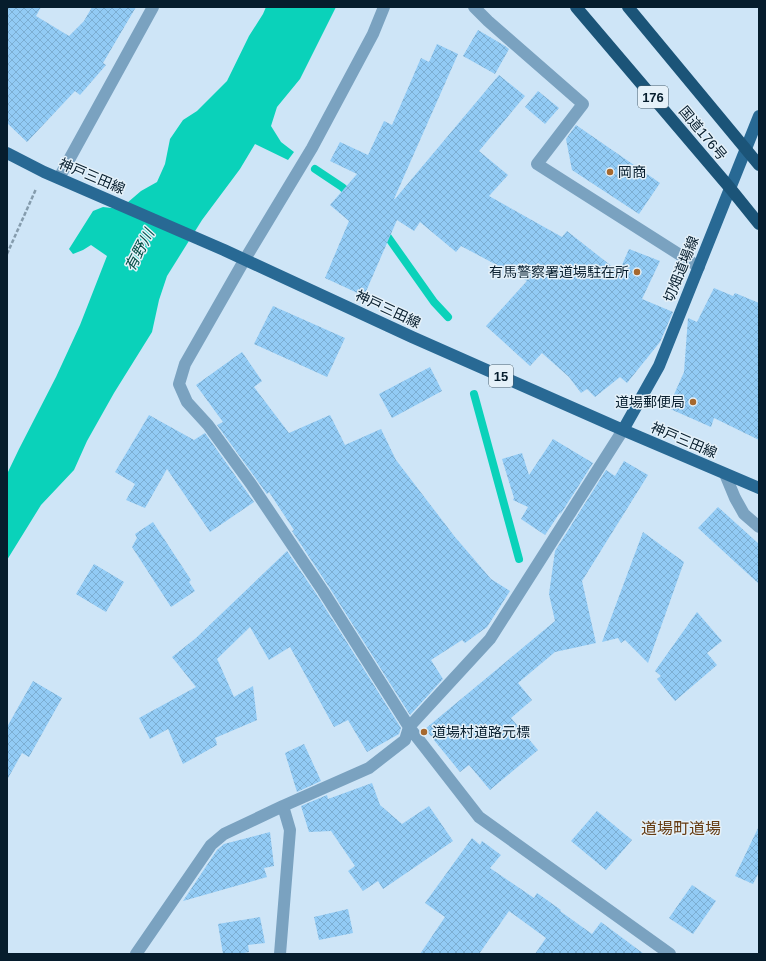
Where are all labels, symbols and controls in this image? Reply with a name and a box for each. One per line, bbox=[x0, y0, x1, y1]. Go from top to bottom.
road number: 176 bbox=[638, 86, 668, 108]
street label: 国道176号 bbox=[676, 103, 730, 163]
street label: 神戸三田線 bbox=[57, 155, 127, 197]
place label: 岡商 bbox=[618, 164, 646, 180]
marker: 岡商 bbox=[605, 167, 615, 177]
water label: 有野川 bbox=[121, 224, 158, 274]
street label: 切畑道場線 bbox=[660, 234, 702, 304]
place label: 有馬警察署道場駐在所 bbox=[489, 264, 629, 280]
marker: 有馬警察署道場駐在所 bbox=[632, 267, 642, 277]
street label: 神戸三田線 bbox=[353, 287, 423, 331]
road number: 15 bbox=[489, 365, 513, 387]
place label: 道場郵便局 bbox=[615, 394, 685, 410]
marker: 道場郵便局 bbox=[688, 397, 698, 407]
street label: 神戸三田線 bbox=[649, 419, 719, 461]
place label: 道場村道路元標 bbox=[432, 724, 530, 740]
marker: 道場村道路元標 bbox=[419, 727, 429, 737]
district label: 道場町道場 bbox=[641, 820, 721, 837]

